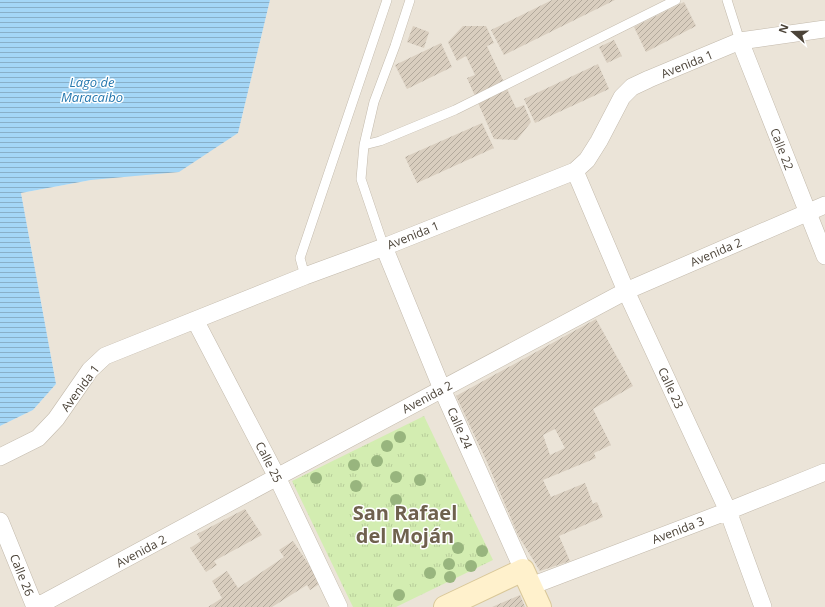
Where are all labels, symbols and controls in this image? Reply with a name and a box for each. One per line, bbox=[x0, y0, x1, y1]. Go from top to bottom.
north arrow bbox=[773, 12, 813, 52]
text: N bbox=[775, 22, 792, 35]
street label: Avenida 1 bbox=[658, 46, 716, 82]
water label: Lago de Maracaibo bbox=[61, 73, 123, 106]
street label: Calle 22 bbox=[766, 125, 798, 173]
street label: Avenida 1 bbox=[384, 217, 442, 253]
street label: Avenida 2 bbox=[688, 233, 745, 271]
street label: Avenida 1 bbox=[57, 361, 103, 415]
street label: Calle 23 bbox=[654, 365, 688, 412]
street label: Avenida 2 bbox=[399, 377, 455, 417]
street label: Calle 24 bbox=[443, 405, 477, 452]
street label: Calle 25 bbox=[251, 439, 287, 486]
district label: San Rafael del Moján bbox=[353, 499, 457, 549]
street label: Avenida 3 bbox=[649, 512, 707, 548]
street label: Avenida 2 bbox=[113, 531, 169, 571]
street label: Calle 26 bbox=[6, 551, 38, 599]

